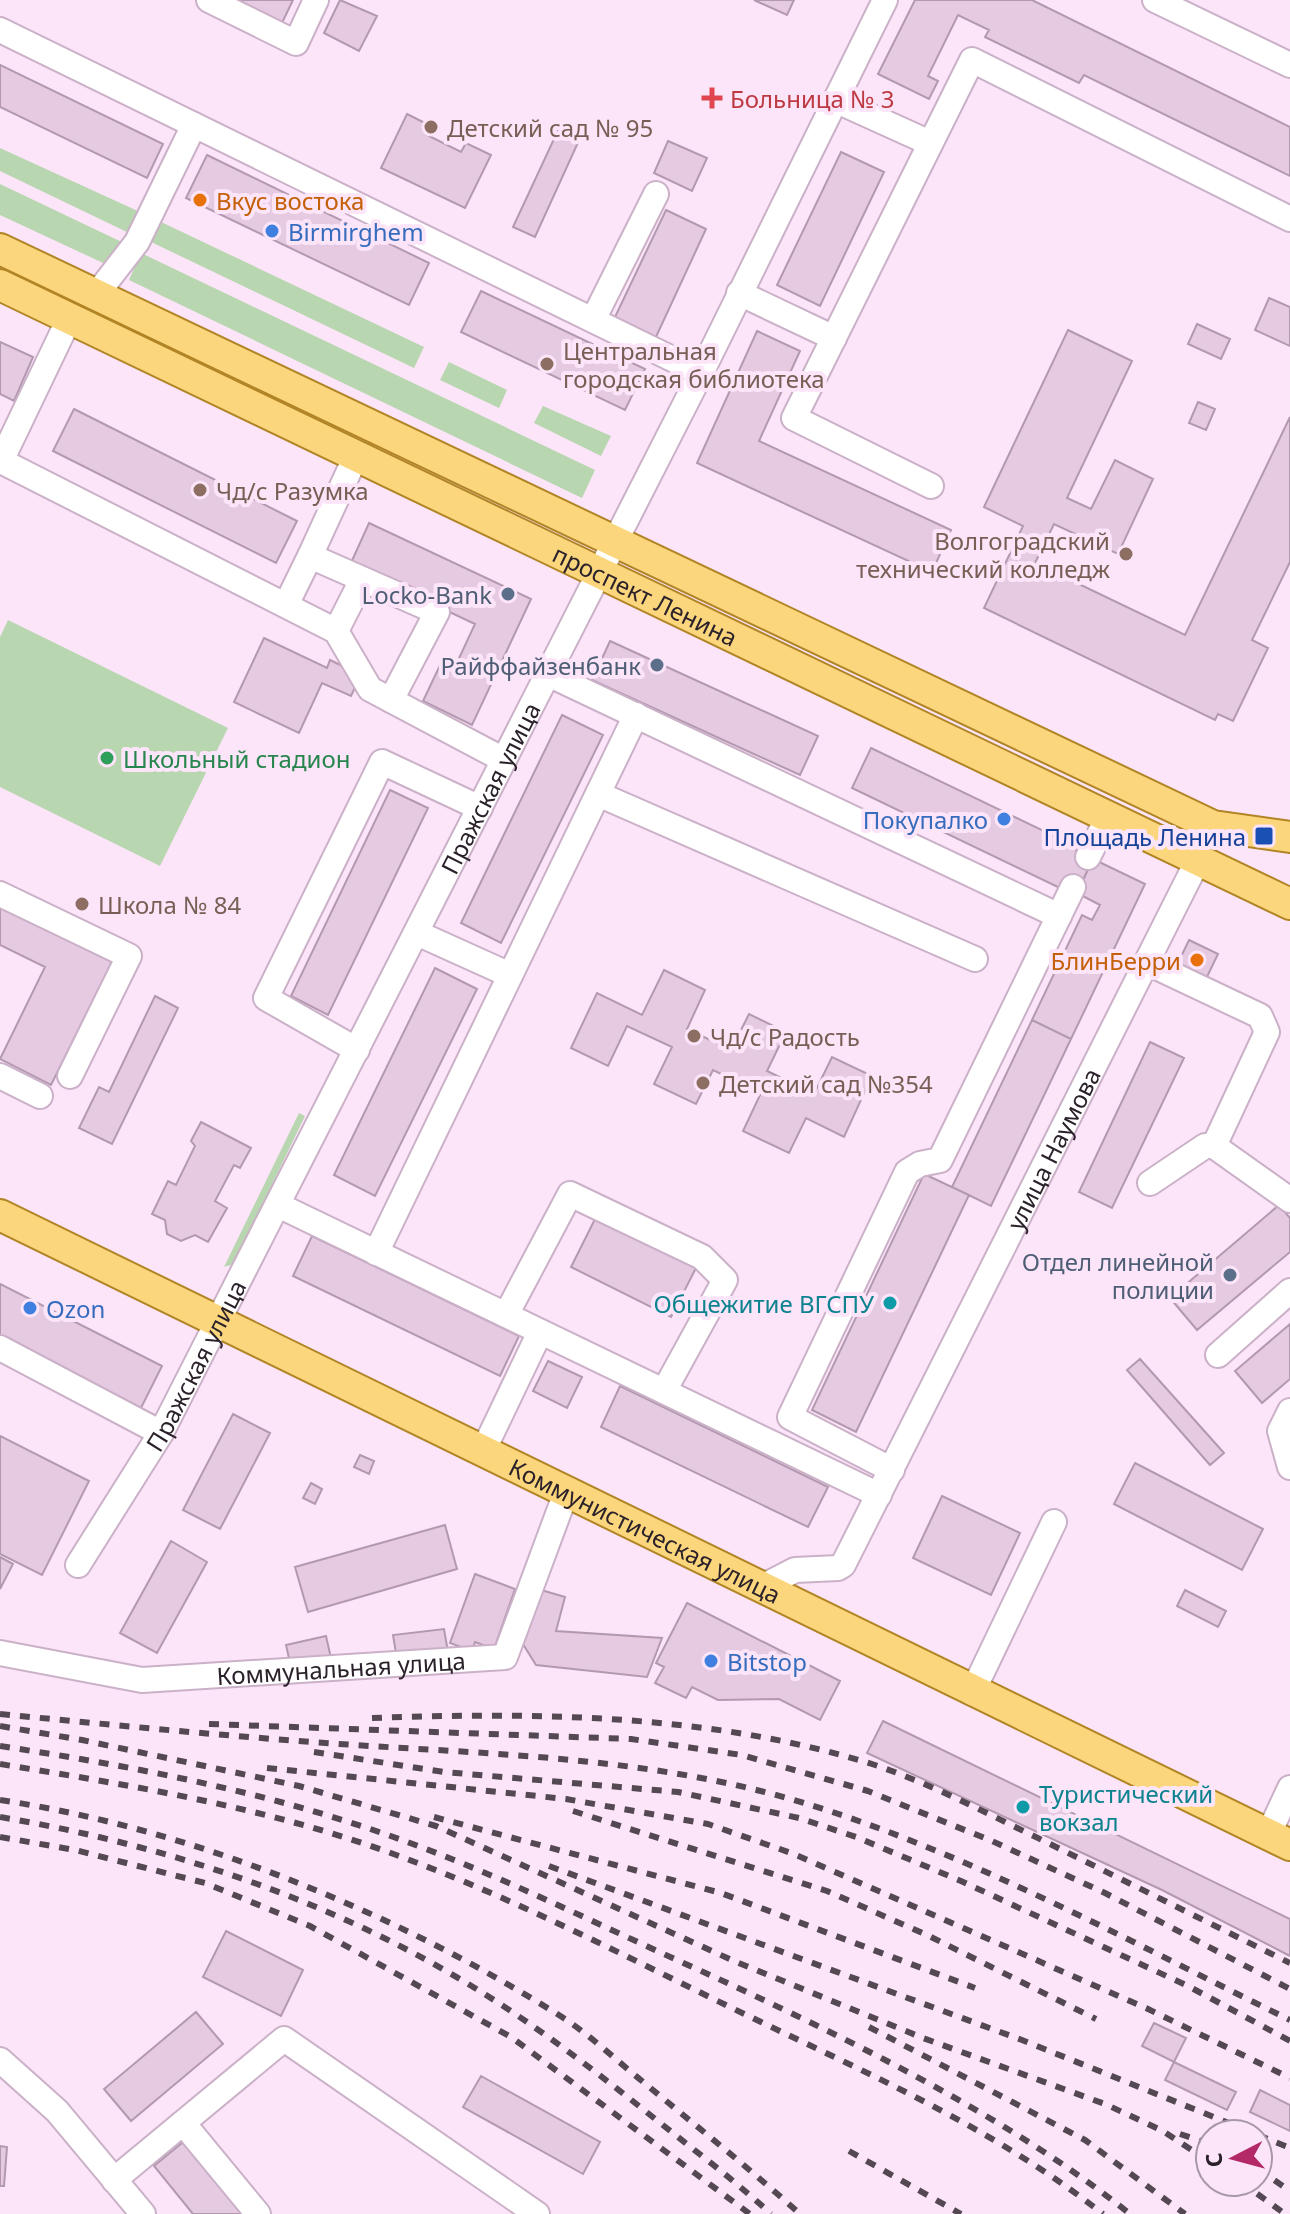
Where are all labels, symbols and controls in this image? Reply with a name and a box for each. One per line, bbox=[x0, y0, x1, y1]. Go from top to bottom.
place label: Больница № 3 bbox=[730, 82, 895, 115]
marker: Больница № 3 bbox=[701, 87, 723, 109]
place label: Детский сад № 95 bbox=[447, 111, 653, 144]
marker: Детский сад № 95 bbox=[422, 118, 440, 136]
place label: Вкус востока bbox=[216, 184, 364, 217]
marker: Вкус востока bbox=[191, 191, 209, 209]
place label: Birmirghem bbox=[288, 215, 424, 248]
marker: Birmirghem bbox=[263, 222, 281, 240]
place label: Центральная городская библиотека bbox=[563, 334, 825, 395]
marker: Центральная городская библиотека bbox=[538, 355, 556, 373]
place label: Чд/с Разумка bbox=[216, 474, 369, 507]
marker: Чд/с Разумка bbox=[191, 481, 209, 499]
place label: Волгоградский технический колледж bbox=[856, 524, 1111, 585]
street label: проспект Ленина bbox=[548, 536, 743, 653]
marker: Волгоградский технический колледж bbox=[1117, 545, 1135, 563]
place label: Locko-Bank bbox=[362, 578, 492, 611]
marker: Locko-Bank bbox=[499, 585, 517, 603]
place label: Райффайзенбанк bbox=[440, 649, 641, 682]
marker: Райффайзенбанк bbox=[648, 656, 666, 674]
street label: Пражская улица bbox=[432, 696, 547, 879]
place label: Школьный стадион bbox=[123, 742, 350, 775]
marker: Школьный стадион bbox=[98, 749, 116, 767]
place label: Покупалко bbox=[863, 803, 988, 836]
marker: Покупалко bbox=[995, 810, 1013, 828]
place label: Площадь Ленина bbox=[1044, 820, 1246, 853]
marker: Площадь Ленина bbox=[1253, 825, 1275, 847]
place label: Школа № 84 bbox=[98, 888, 241, 921]
marker: Школа № 84 bbox=[73, 895, 91, 913]
place label: БлинБерри bbox=[1050, 944, 1181, 977]
marker: БлинБерри bbox=[1188, 951, 1206, 969]
place label: Чд/с Радость bbox=[710, 1020, 860, 1053]
marker: Чд/с Радость bbox=[685, 1027, 703, 1045]
street label: улица Наумова bbox=[998, 1062, 1107, 1235]
place label: Детский сад №354 bbox=[719, 1067, 933, 1100]
marker: Детский сад №354 bbox=[694, 1074, 712, 1092]
place label: Отдел линейной полиции bbox=[1022, 1245, 1214, 1306]
marker: Отдел линейной полиции bbox=[1221, 1266, 1239, 1284]
street label: Пражская улица bbox=[137, 1274, 253, 1457]
place label: Общежитие ВГСПУ bbox=[653, 1287, 874, 1320]
place label: Ozon bbox=[46, 1292, 105, 1325]
marker: Общежитие ВГСПУ bbox=[881, 1294, 899, 1312]
marker: Ozon bbox=[21, 1299, 39, 1317]
street label: Коммунистическая улица bbox=[504, 1450, 787, 1610]
street label: Коммунальная улица bbox=[216, 1643, 467, 1692]
place label: Bitstop bbox=[727, 1645, 807, 1678]
marker: Bitstop bbox=[702, 1652, 720, 1670]
place label: Туристический вокзал bbox=[1039, 1777, 1213, 1838]
marker: Туристический вокзал bbox=[1014, 1798, 1032, 1816]
north arrow bbox=[1194, 2118, 1274, 2198]
text: С bbox=[1197, 2152, 1229, 2169]

